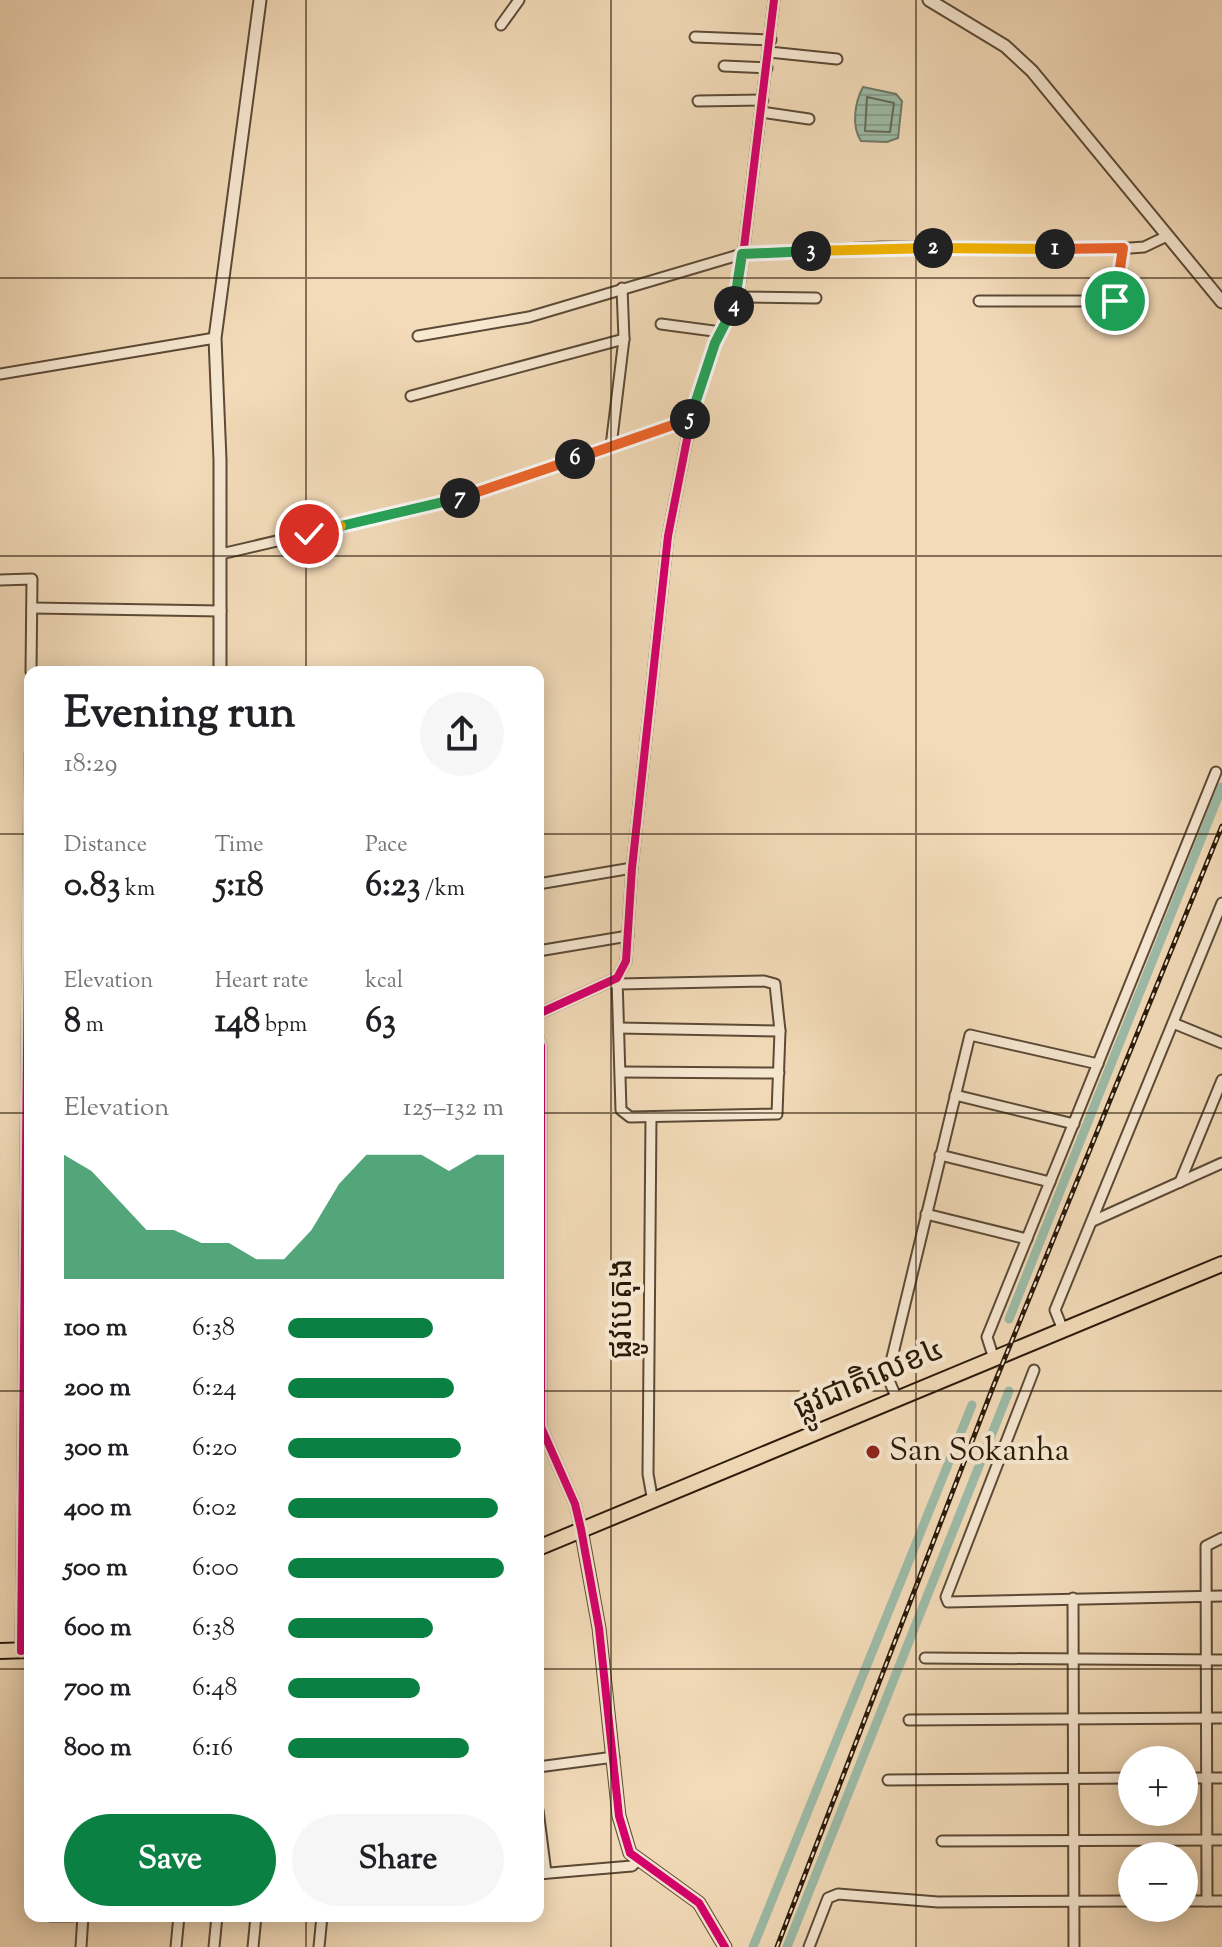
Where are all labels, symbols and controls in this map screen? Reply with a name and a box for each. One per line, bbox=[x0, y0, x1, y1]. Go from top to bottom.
pin: 2 bbox=[913, 228, 953, 268]
pin: 1 bbox=[1035, 229, 1075, 269]
pin: 3 bbox=[791, 231, 831, 271]
text: 2 bbox=[928, 232, 938, 264]
text: 1 bbox=[1051, 233, 1059, 265]
text: 3 bbox=[807, 235, 815, 267]
pin bbox=[1081, 267, 1149, 335]
icon: arrive bbox=[1093, 279, 1137, 323]
pin: 4 bbox=[714, 286, 754, 326]
text: 4 bbox=[728, 290, 740, 322]
pin: 5 bbox=[670, 399, 710, 439]
text: 5 bbox=[686, 403, 694, 435]
pin: 6 bbox=[555, 439, 595, 479]
text: 6 bbox=[570, 443, 580, 475]
pin: 7 bbox=[440, 478, 480, 518]
text: 7 bbox=[454, 482, 466, 514]
pin bbox=[275, 500, 343, 568]
icon: check bbox=[287, 512, 331, 556]
text: Evening run bbox=[64, 684, 296, 747]
button: share bbox=[420, 692, 504, 776]
text: 18:29 bbox=[64, 746, 117, 783]
text: Distance bbox=[64, 830, 147, 862]
text: Time bbox=[215, 830, 264, 862]
text: Pace bbox=[365, 830, 407, 862]
text: 0.83 bbox=[64, 862, 120, 911]
text: 5:18 bbox=[215, 862, 264, 911]
text: 6:23 bbox=[365, 862, 420, 911]
text: km bbox=[120, 874, 155, 906]
text: /km bbox=[420, 874, 465, 906]
text: Elevation bbox=[64, 966, 153, 998]
text: Heart rate bbox=[215, 966, 309, 998]
text: kcal bbox=[365, 966, 403, 998]
text: 8 bbox=[64, 998, 81, 1047]
text: 148 bbox=[215, 998, 260, 1047]
text: 63 bbox=[365, 998, 396, 1047]
text: m bbox=[81, 1010, 104, 1042]
text: bpm bbox=[260, 1010, 307, 1042]
text: Elevation bbox=[64, 1090, 169, 1127]
text: 125–132 m bbox=[403, 1090, 504, 1127]
street label: ផ្លូវបេតុង bbox=[600, 1259, 648, 1359]
text: 100 m bbox=[64, 1310, 127, 1347]
text: 6:38 bbox=[192, 1310, 235, 1347]
street label: ផ្លូវជាតិលេខ៤ bbox=[786, 1328, 953, 1435]
text: 200 m bbox=[64, 1370, 131, 1407]
text: 6:24 bbox=[192, 1370, 237, 1407]
place label: San Sokanha bbox=[889, 1429, 1070, 1475]
text: 300 m bbox=[64, 1430, 129, 1467]
text: 6:20 bbox=[192, 1430, 237, 1467]
marker: San Sokanha bbox=[864, 1443, 882, 1461]
text: 400 m bbox=[64, 1490, 131, 1527]
text: 6:02 bbox=[192, 1490, 237, 1527]
text: 500 m bbox=[64, 1550, 127, 1587]
text: 6:00 bbox=[192, 1550, 239, 1587]
text: 600 m bbox=[64, 1610, 131, 1647]
text: 6:38 bbox=[192, 1610, 235, 1647]
text: 700 m bbox=[64, 1670, 131, 1707]
text: 6:48 bbox=[192, 1670, 238, 1707]
text: 800 m bbox=[64, 1730, 132, 1767]
text: 6:16 bbox=[192, 1730, 233, 1767]
map controls bbox=[1118, 1746, 1198, 1922]
button: + bbox=[1118, 1746, 1198, 1826]
button: Save bbox=[64, 1814, 276, 1906]
button: Share bbox=[292, 1814, 504, 1906]
button: − bbox=[1118, 1842, 1198, 1922]

